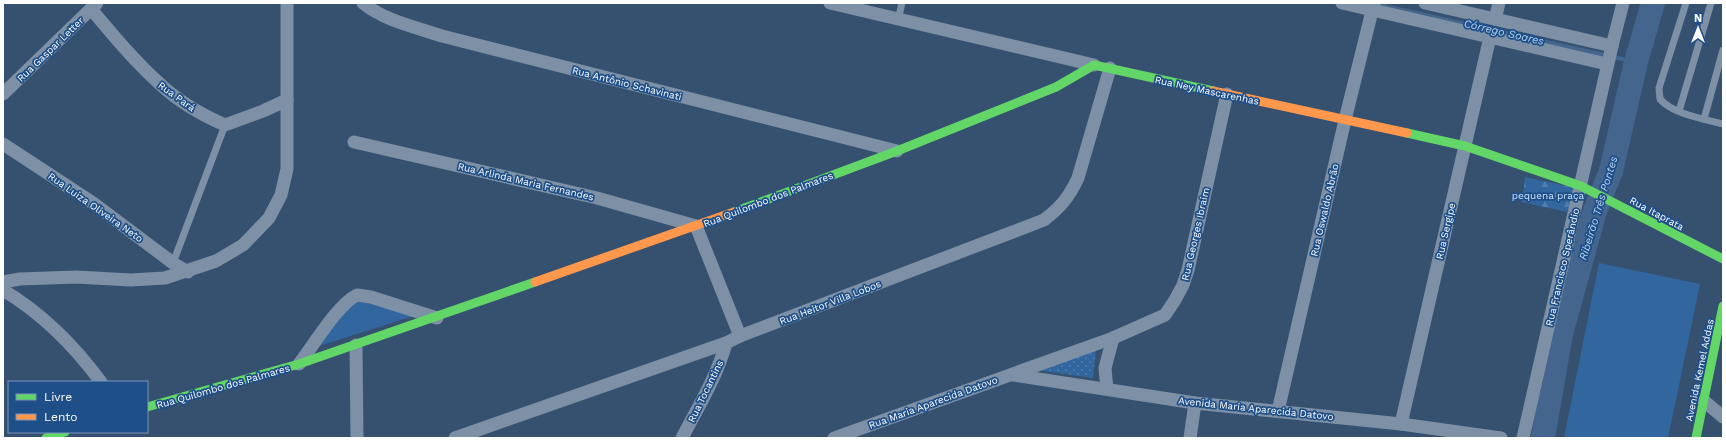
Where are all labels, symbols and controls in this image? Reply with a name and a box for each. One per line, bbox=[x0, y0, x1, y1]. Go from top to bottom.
north arrow bbox=[1678, 8, 1718, 48]
text: N bbox=[1694, 12, 1702, 25]
street label: Rua Gaspar Letter bbox=[15, 15, 86, 84]
water label: Córrego Soares bbox=[1463, 17, 1546, 48]
street label: Rua Antônio Schavinati bbox=[571, 65, 683, 102]
street label: Rua Ney Mascarenhas bbox=[1154, 74, 1260, 107]
street label: Rua Pará bbox=[156, 79, 198, 114]
water label: Ribeirão Três Pontes bbox=[1576, 154, 1621, 262]
street label: Rua Arlinda Maria Fernandes bbox=[457, 160, 595, 203]
street label: Rua Oswaldo Abrão bbox=[1308, 163, 1341, 258]
street label: Rua Luiza Oliveira Neto bbox=[46, 170, 145, 244]
street label: Rua Quilombo dos Palmares bbox=[702, 170, 835, 229]
street label: Rua Georges Ibraim bbox=[1179, 187, 1212, 282]
park label: pequena praça bbox=[1512, 190, 1585, 201]
street label: Rua Itaprata bbox=[1628, 195, 1686, 233]
street label: Rua Sergipe bbox=[1434, 202, 1457, 260]
street label: Rua Francisco Sperândio bbox=[1544, 207, 1581, 327]
street label: Rua Heitor Villa Lobos bbox=[778, 278, 882, 327]
street label: Avenida Kemel Addas bbox=[1683, 318, 1716, 422]
street label: Rua Tocantins bbox=[686, 358, 725, 424]
street label: Rua Quilombo dos Palmares bbox=[155, 362, 291, 411]
street label: Rua Maria Aparecida Datovo bbox=[867, 374, 999, 431]
legend bbox=[8, 381, 148, 433]
text: Livre bbox=[44, 390, 72, 404]
street label: Avenida Maria Aparecida Datovo bbox=[1178, 395, 1334, 422]
text: Lento bbox=[44, 410, 78, 424]

